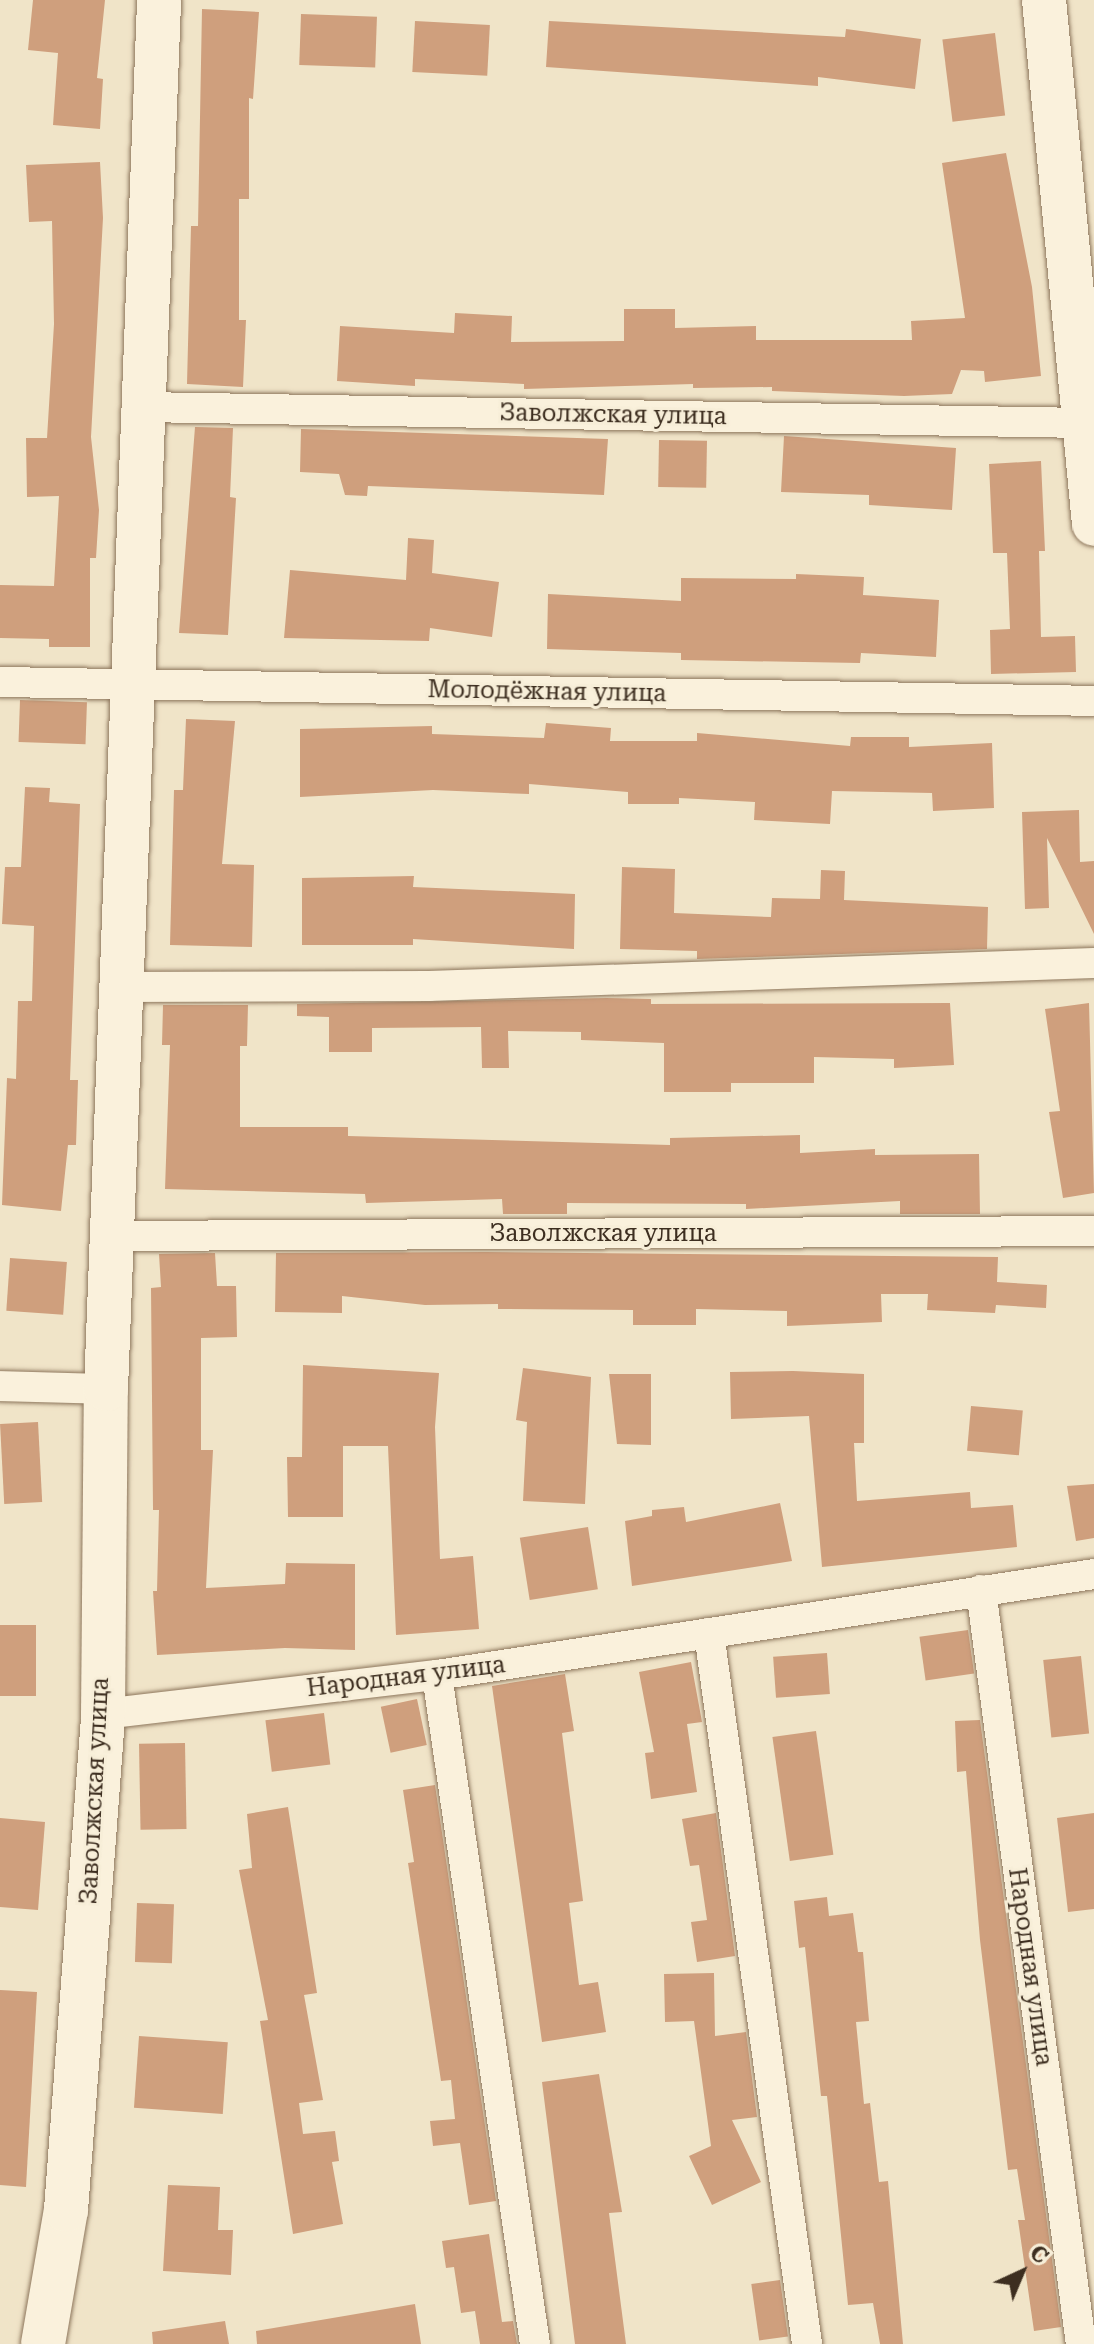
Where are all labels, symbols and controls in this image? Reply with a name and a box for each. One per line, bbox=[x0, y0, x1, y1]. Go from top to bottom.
street label: Заволжская улица bbox=[499, 399, 727, 431]
street label: Молодёжная улица bbox=[427, 676, 667, 708]
street label: Заволжская улица bbox=[489, 1220, 717, 1248]
street label: Народная улица bbox=[305, 1651, 507, 1703]
street label: Заволжская улица bbox=[75, 1677, 115, 1905]
street label: Народная улица bbox=[1002, 1866, 1058, 2068]
north arrow bbox=[982, 2232, 1062, 2312]
text: С bbox=[1025, 2240, 1053, 2269]

